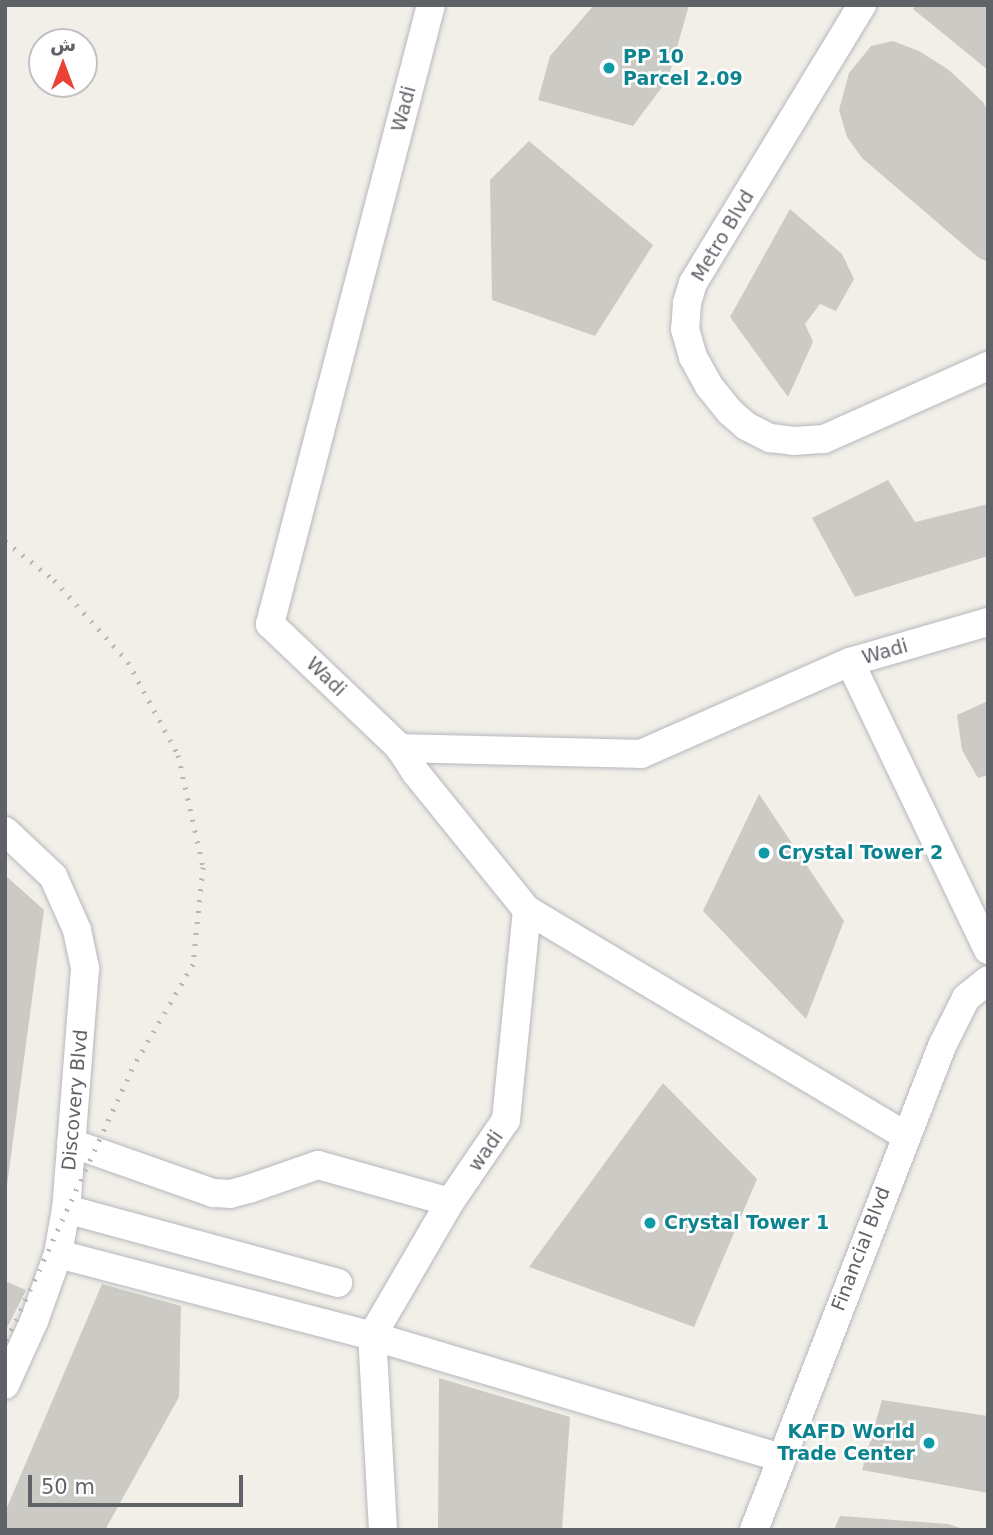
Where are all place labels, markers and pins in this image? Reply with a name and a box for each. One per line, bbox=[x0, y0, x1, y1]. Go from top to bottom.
place label: PP 10 Parcel 2.09 bbox=[623, 46, 743, 90]
marker: PP 10 Parcel 2.09 bbox=[601, 60, 617, 76]
place label: Crystal Tower 2 bbox=[778, 842, 943, 864]
marker: Crystal Tower 2 bbox=[756, 845, 772, 861]
place label: Crystal Tower 1 bbox=[664, 1212, 829, 1234]
marker: Crystal Tower 1 bbox=[642, 1215, 658, 1231]
place label: KAFD World Trade Center bbox=[777, 1421, 915, 1465]
marker: KAFD World Trade Center bbox=[921, 1435, 937, 1451]

